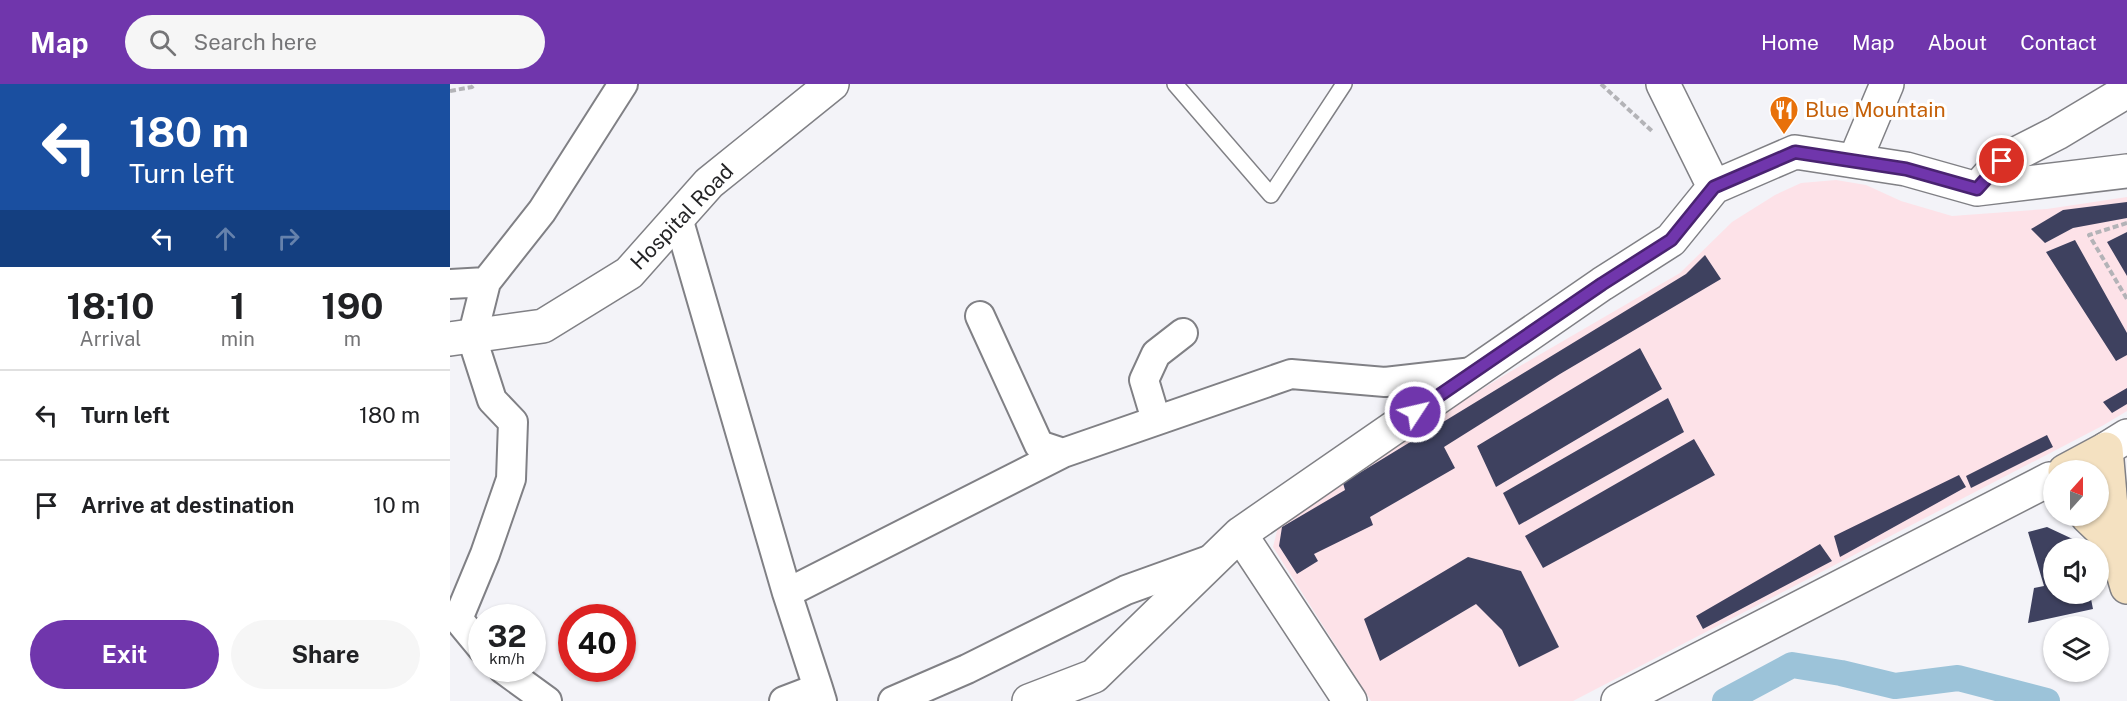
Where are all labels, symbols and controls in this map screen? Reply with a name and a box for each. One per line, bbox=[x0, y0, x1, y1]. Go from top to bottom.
search box bbox=[125, 15, 545, 69]
text: Map bbox=[30, 26, 89, 59]
icon: search bbox=[146, 26, 179, 59]
text: Search here bbox=[194, 29, 317, 55]
text: Home bbox=[1761, 30, 1819, 55]
text: Map bbox=[1852, 30, 1895, 55]
text: About bbox=[1928, 30, 1987, 55]
text: Contact bbox=[2020, 30, 2097, 55]
restaurant icon: Blue Mountain bbox=[1768, 94, 1800, 136]
place label: Blue Mountain bbox=[1805, 97, 1946, 122]
text: 180 m bbox=[129, 107, 249, 156]
icon: left bbox=[30, 108, 108, 186]
pin bbox=[1976, 135, 2027, 186]
icon: arrive bbox=[1985, 144, 2018, 177]
text: Turn left bbox=[129, 157, 235, 189]
street label: Hospital Road bbox=[625, 159, 738, 275]
icon: left bbox=[146, 222, 179, 255]
icon: ahead bbox=[209, 222, 242, 255]
icon: right bbox=[272, 222, 305, 255]
text: 18:10 bbox=[66, 285, 154, 327]
text: 1 bbox=[230, 285, 246, 327]
text: 190 bbox=[321, 285, 384, 327]
text: Arrival bbox=[80, 327, 141, 351]
text: min bbox=[221, 327, 255, 351]
text: m bbox=[344, 327, 361, 351]
position arrow bbox=[1383, 380, 1447, 444]
icon: left bbox=[30, 399, 63, 432]
text: Turn left bbox=[81, 402, 170, 428]
text: 180 m bbox=[359, 402, 420, 428]
north arrow bbox=[2043, 460, 2109, 526]
map controls bbox=[2043, 460, 2109, 682]
icon: arrive bbox=[30, 489, 63, 522]
text: Arrive at destination bbox=[81, 492, 294, 518]
text: 10 m bbox=[373, 492, 420, 518]
button: sound bbox=[2043, 538, 2109, 604]
speed limit sign: 40 bbox=[558, 604, 636, 682]
button: layers bbox=[2043, 616, 2109, 682]
text: 32 bbox=[487, 618, 527, 654]
button: Exit bbox=[30, 620, 219, 689]
button: Share bbox=[231, 620, 420, 689]
text: km/h bbox=[489, 650, 525, 667]

